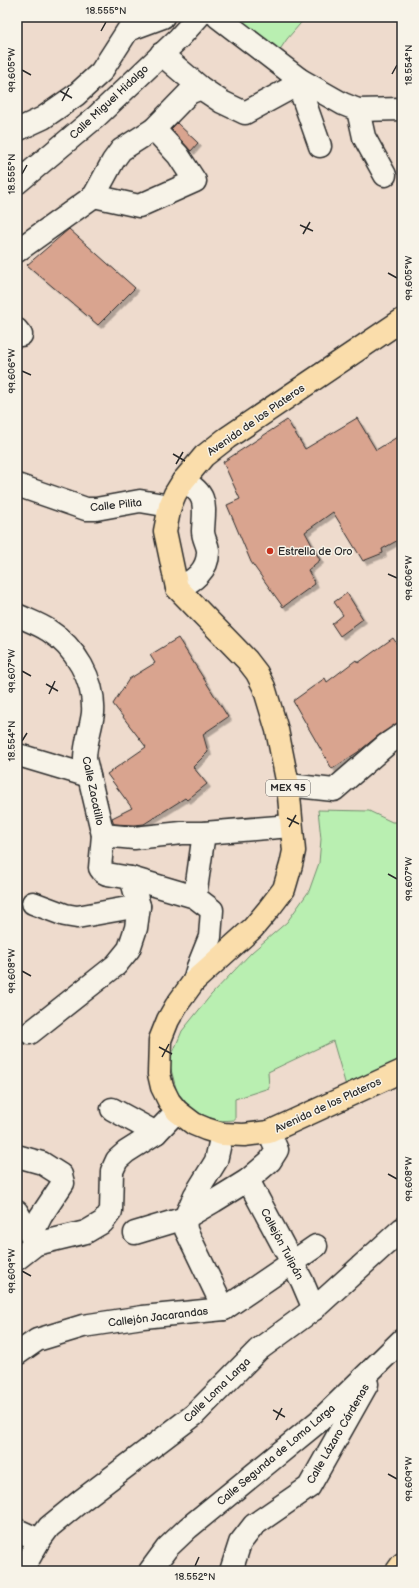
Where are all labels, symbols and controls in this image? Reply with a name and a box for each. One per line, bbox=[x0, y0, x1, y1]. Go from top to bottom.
text: 18.555°N bbox=[86, 5, 126, 17]
text: 18.554°N bbox=[403, 45, 415, 85]
text: 99.605°W bbox=[6, 48, 18, 92]
street label: Calle Miguel Hidalgo bbox=[67, 62, 151, 142]
text: 18.555°N bbox=[6, 154, 18, 194]
text: 99.605°W bbox=[403, 256, 415, 300]
text: 99.606°W bbox=[6, 348, 18, 394]
street label: Avenida de los Plateros bbox=[205, 381, 308, 459]
street label: Calle Pilita bbox=[89, 496, 143, 514]
place label: Estrella de Oro bbox=[278, 545, 353, 558]
marker: Estrella de Oro bbox=[265, 546, 275, 556]
text: 99.606°W bbox=[403, 555, 415, 601]
text: 99.607°W bbox=[6, 649, 18, 693]
text: 18.554°N bbox=[6, 721, 18, 761]
street label: Calle Zacatillo bbox=[79, 755, 107, 827]
road number: MEX 95 bbox=[266, 780, 310, 796]
text: 99.607°W bbox=[403, 857, 415, 901]
text: 99.608°W bbox=[6, 948, 18, 994]
street label: Avenida de los Plateros bbox=[273, 1074, 384, 1135]
text: 99.608°W bbox=[403, 1156, 415, 1202]
street label: Callejón Tulipán bbox=[258, 1206, 306, 1282]
text: 99.609°W bbox=[6, 1249, 18, 1294]
street label: Callejón Jacarandas bbox=[107, 1304, 209, 1330]
street label: Calle Loma Larga bbox=[181, 1355, 253, 1425]
street label: Calle Lázaro Cárdenas bbox=[304, 1381, 372, 1486]
street label: Calle Segunda de Loma Larga bbox=[214, 1402, 338, 1508]
text: 99.609°W bbox=[403, 1457, 415, 1502]
text: 18.552°N bbox=[175, 1571, 215, 1583]

